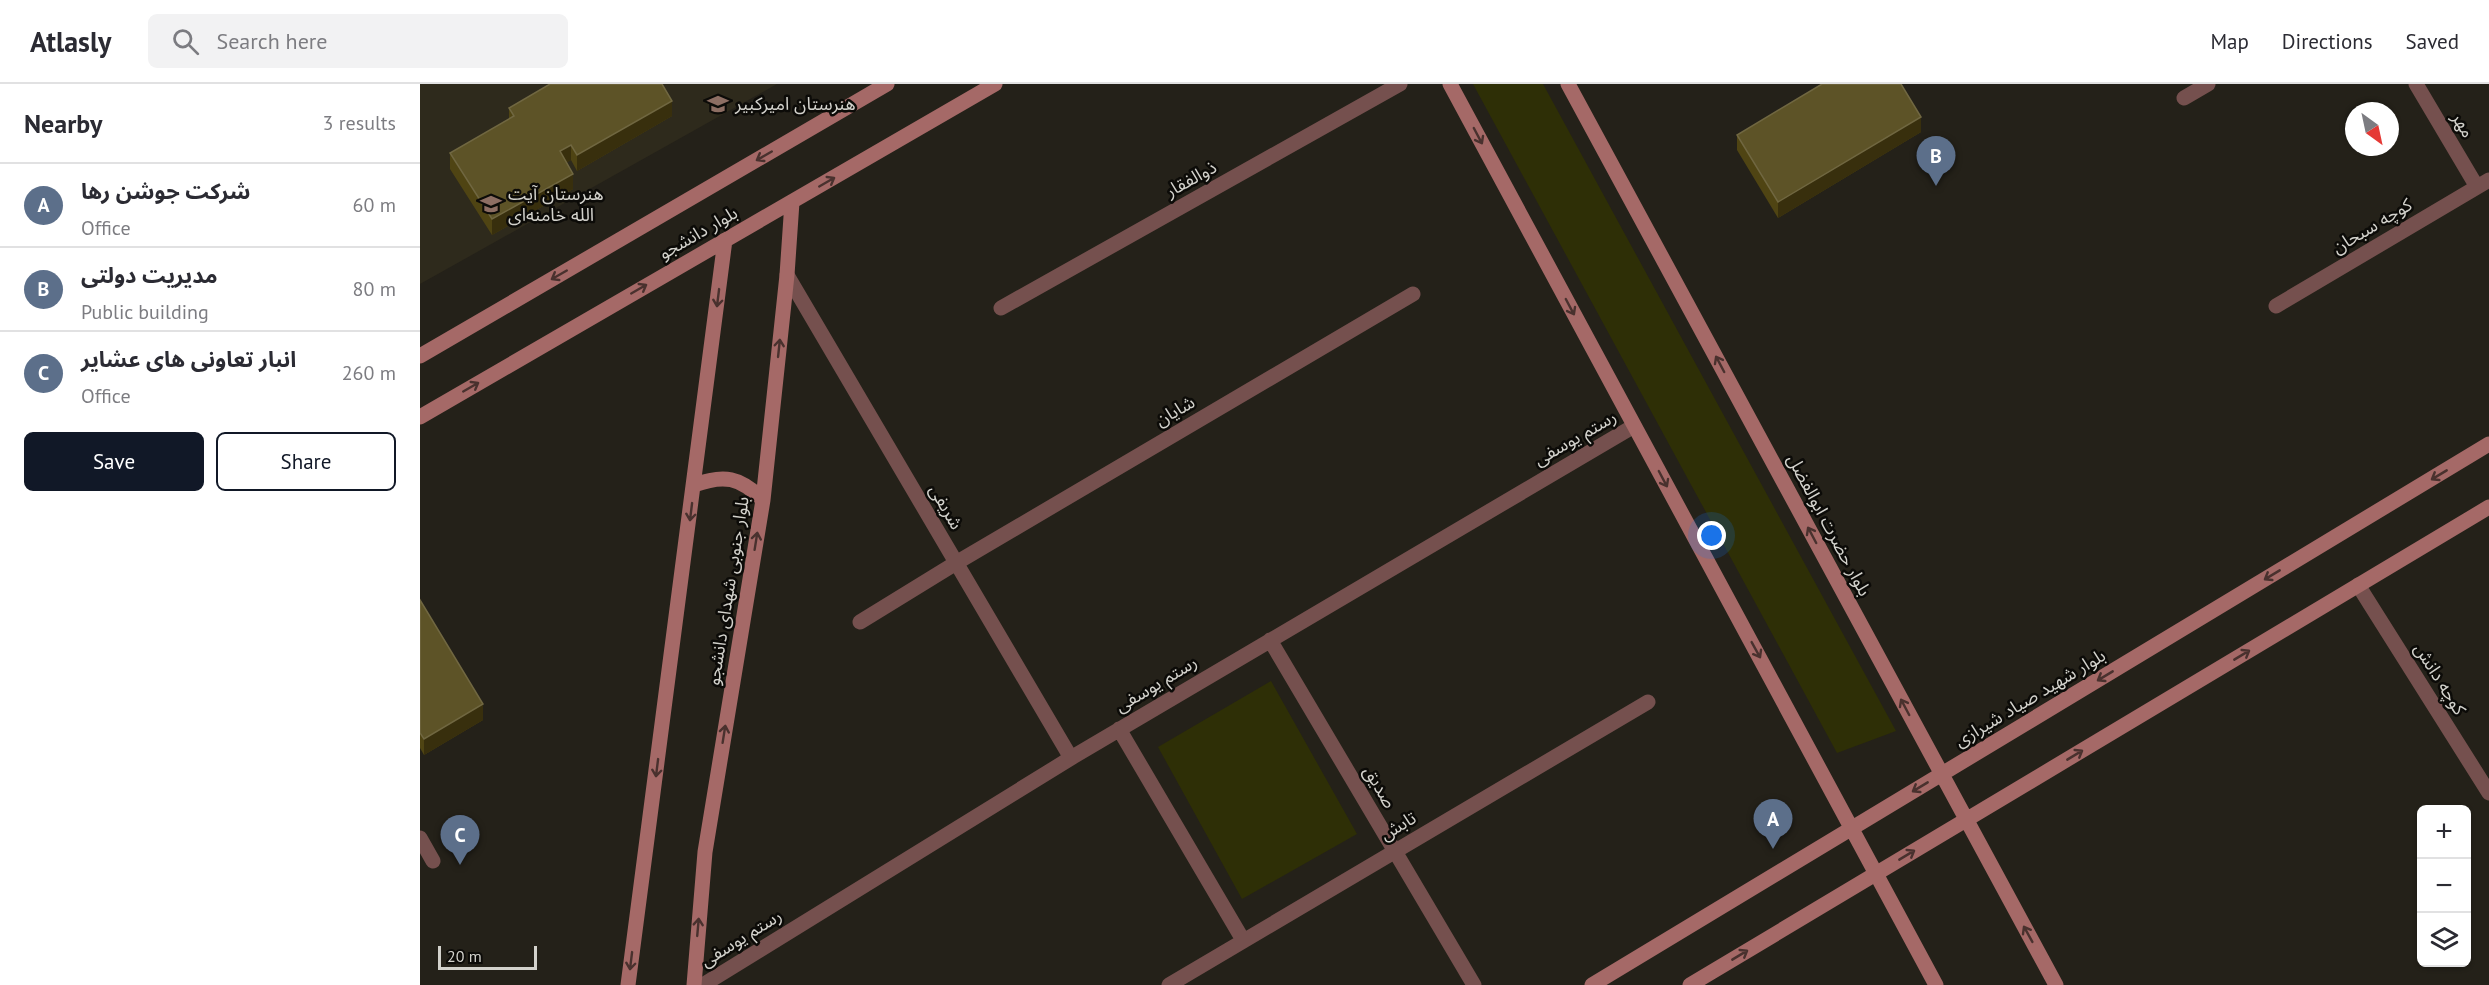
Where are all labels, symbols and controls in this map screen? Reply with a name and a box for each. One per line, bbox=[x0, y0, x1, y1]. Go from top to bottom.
search box bbox=[148, 14, 568, 68]
text: Atlasly bbox=[30, 23, 112, 60]
icon: search bbox=[169, 25, 202, 58]
text: Search here bbox=[217, 27, 327, 55]
text: Map bbox=[2210, 28, 2249, 55]
text: Directions bbox=[2282, 28, 2373, 55]
text: Saved bbox=[2406, 28, 2459, 55]
school or university icon: هنرستان امیرکبیر bbox=[706, 92, 730, 116]
place label: هنرستان امیرکبیر bbox=[734, 92, 856, 115]
north arrow bbox=[2345, 102, 2399, 156]
text: Nearby bbox=[24, 107, 102, 140]
street label: مهر bbox=[2446, 107, 2480, 142]
text: 3 results bbox=[323, 110, 396, 136]
one-way arrow bbox=[1473, 126, 1484, 144]
pin: B bbox=[1916, 136, 1956, 186]
one-way arrow bbox=[756, 150, 773, 162]
street label: ذوالفقار bbox=[1160, 155, 1221, 203]
one-way arrow bbox=[818, 176, 835, 188]
text: شرکت جوشن رها bbox=[81, 177, 250, 205]
place label: هنرستان آیت الله خامنه‌ای bbox=[508, 182, 604, 226]
text: A bbox=[37, 192, 50, 218]
text: 60 m bbox=[353, 192, 396, 218]
school or university icon: هنرستان آیت الله خامنه‌ای bbox=[479, 192, 503, 216]
street label: کوچه سبحان bbox=[2328, 192, 2417, 258]
street label: بلوار دانشجو bbox=[654, 201, 741, 264]
text: Office bbox=[81, 215, 131, 241]
text: مدیریت دولتی bbox=[81, 261, 218, 289]
one-way arrow bbox=[551, 269, 568, 281]
text: B bbox=[38, 276, 49, 302]
text: 80 m bbox=[353, 276, 396, 302]
one-way arrow bbox=[630, 283, 647, 295]
one-way arrow bbox=[712, 287, 723, 307]
one-way arrow bbox=[1564, 298, 1576, 315]
text: Public building bbox=[81, 299, 209, 325]
one-way arrow bbox=[774, 338, 785, 358]
text: انبار تعاونی های عشایر bbox=[81, 345, 296, 373]
one-way arrow bbox=[1714, 356, 1726, 373]
text: C bbox=[38, 360, 49, 386]
text: 260 m bbox=[342, 360, 396, 386]
one-way arrow bbox=[462, 381, 479, 393]
text: Office bbox=[81, 383, 131, 409]
street label: شایان bbox=[1151, 390, 1199, 431]
street label: رستم یوسفی bbox=[1529, 405, 1621, 472]
button: Save bbox=[24, 432, 204, 491]
button: Share bbox=[216, 432, 396, 491]
street label: بلوار حضرت ابوالفضل bbox=[1782, 450, 1877, 600]
one-way arrow bbox=[2431, 469, 2448, 481]
one-way arrow bbox=[1657, 470, 1669, 487]
street label: شریفی bbox=[924, 480, 968, 533]
street label: بلوار جنوبی شهدای دانشجو bbox=[701, 495, 754, 687]
one-way arrow bbox=[685, 501, 696, 521]
your location bbox=[1697, 521, 1726, 550]
one-way arrow bbox=[1806, 527, 1817, 545]
one-way arrow bbox=[751, 532, 762, 552]
one-way arrow bbox=[2264, 570, 2281, 582]
street label: کوچه دانش bbox=[2409, 638, 2472, 720]
one-way arrow bbox=[1751, 641, 1762, 659]
street label: بلوار شهید صیاد شیرازی bbox=[1950, 643, 2110, 752]
one-way arrow bbox=[2233, 648, 2250, 660]
street label: رستم یوسفی bbox=[1110, 650, 1202, 719]
one-way arrow bbox=[2097, 670, 2114, 682]
one-way arrow bbox=[1899, 699, 1911, 716]
one-way arrow bbox=[719, 724, 730, 744]
one-way arrow bbox=[2066, 748, 2083, 760]
one-way arrow bbox=[651, 757, 662, 777]
street label: صدیق bbox=[1359, 761, 1402, 812]
one-way arrow bbox=[1912, 782, 1929, 794]
pin: A bbox=[1754, 800, 1792, 849]
map controls bbox=[2417, 805, 2471, 967]
button: + bbox=[2417, 805, 2471, 859]
street label: تابش bbox=[1375, 806, 1420, 845]
pin: C bbox=[440, 816, 480, 865]
one-way arrow bbox=[1898, 848, 1915, 860]
button: − bbox=[2417, 859, 2471, 913]
street label: رستم یوسفی bbox=[696, 903, 787, 973]
button: layers bbox=[2417, 913, 2471, 967]
one-way arrow bbox=[693, 917, 704, 937]
one-way arrow bbox=[2022, 925, 2033, 943]
scale bar bbox=[438, 943, 537, 970]
text: 20 m bbox=[447, 946, 482, 966]
one-way arrow bbox=[1731, 949, 1748, 961]
one-way arrow bbox=[626, 951, 637, 970]

